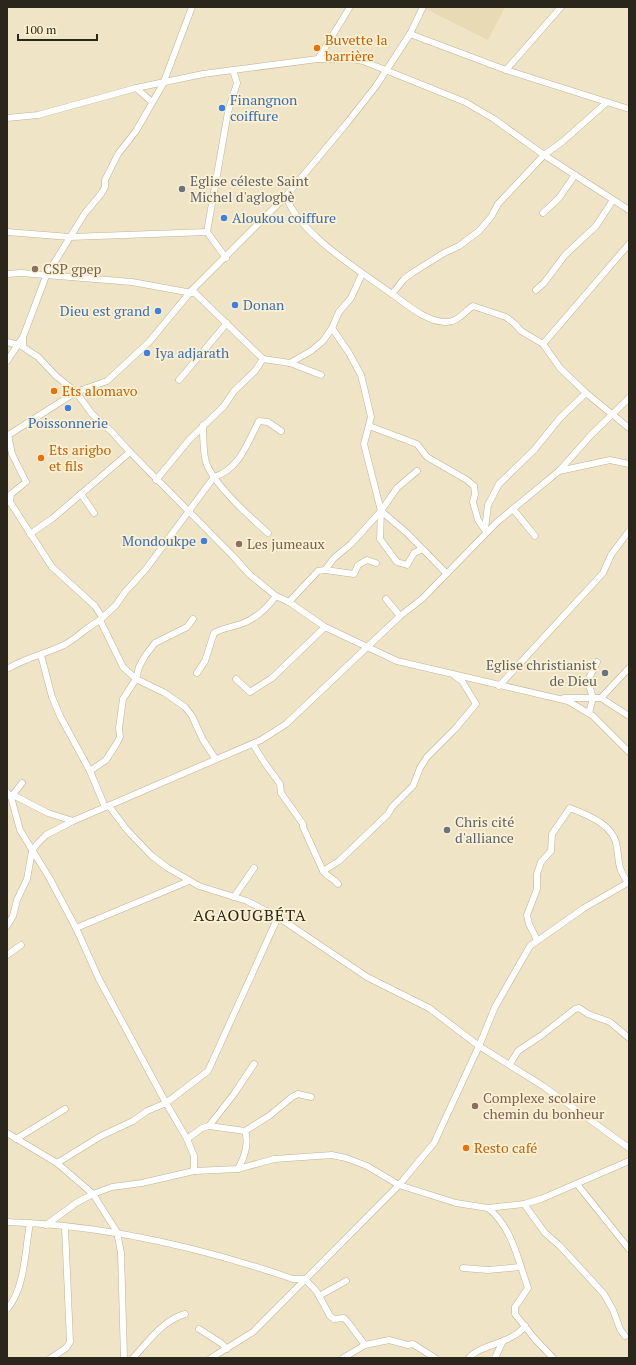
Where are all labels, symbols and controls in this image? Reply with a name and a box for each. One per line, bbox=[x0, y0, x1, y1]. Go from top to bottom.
scale bar bbox=[18, 16, 97, 42]
text: 100 m bbox=[24, 22, 57, 37]
place label: Buvette la barrière bbox=[325, 30, 388, 65]
marker: Buvette la barrière bbox=[312, 43, 322, 53]
place label: Finangnon coiffure bbox=[230, 90, 298, 125]
marker: Finangnon coiffure bbox=[217, 103, 227, 113]
place label: Eglise céleste Saint Michel d'aglogbè bbox=[190, 171, 310, 206]
marker: Eglise céleste Saint Michel d'aglogbè bbox=[177, 184, 187, 194]
place label: Aloukou coiffure bbox=[232, 208, 336, 227]
marker: Aloukou coiffure bbox=[219, 213, 229, 223]
place label: CSP gpep bbox=[43, 259, 102, 278]
marker: CSP gpep bbox=[30, 264, 40, 274]
place label: Donan bbox=[243, 295, 285, 314]
marker: Donan bbox=[230, 300, 240, 310]
place label: Dieu est grand bbox=[60, 301, 150, 320]
marker: Dieu est grand bbox=[153, 306, 163, 316]
place label: Iya adjarath bbox=[155, 343, 229, 362]
marker: Iya adjarath bbox=[142, 348, 152, 358]
place label: Ets alomavo bbox=[62, 381, 138, 400]
marker: Ets alomavo bbox=[49, 386, 59, 396]
marker: Poissonnerie bbox=[63, 403, 73, 413]
place label: Poissonnerie bbox=[28, 413, 108, 432]
place label: Ets arigbo et fils bbox=[49, 440, 111, 475]
marker: Ets arigbo et fils bbox=[36, 453, 46, 463]
place label: Mondoukpe bbox=[122, 531, 196, 550]
place label: Les jumeaux bbox=[247, 534, 325, 553]
marker: Mondoukpe bbox=[199, 536, 209, 546]
marker: Les jumeaux bbox=[234, 539, 244, 549]
place label: Eglise christianist de Dieu bbox=[486, 655, 598, 690]
marker: Eglise christianist de Dieu bbox=[600, 668, 610, 678]
place label: Chris cité d'alliance bbox=[455, 812, 514, 847]
marker: Chris cité d'alliance bbox=[442, 825, 452, 835]
district label: AGAOUGBÉTA bbox=[193, 904, 307, 926]
place label: Complexe scolaire chemin du bonheur bbox=[483, 1088, 605, 1123]
marker: Complexe scolaire chemin du bonheur bbox=[470, 1101, 480, 1111]
place label: Resto café bbox=[474, 1138, 537, 1157]
marker: Resto café bbox=[461, 1143, 471, 1153]

